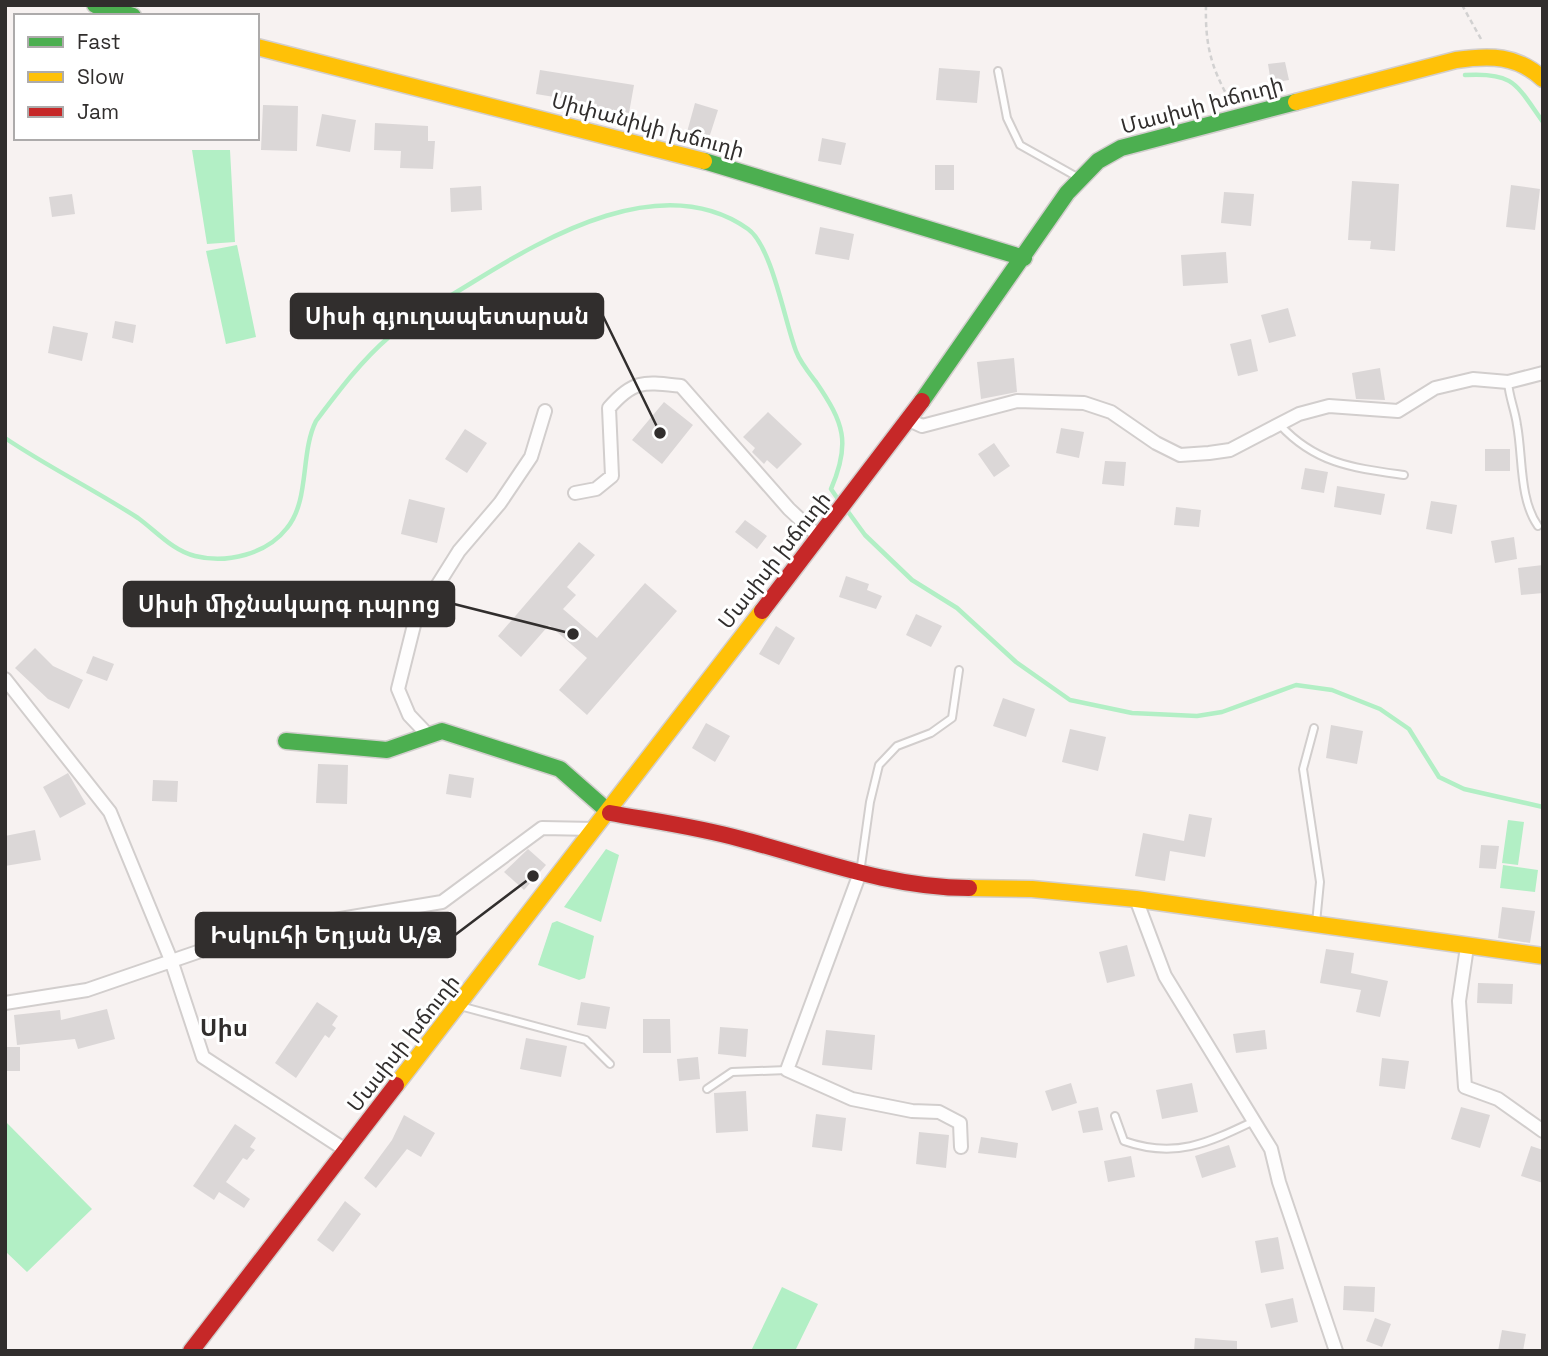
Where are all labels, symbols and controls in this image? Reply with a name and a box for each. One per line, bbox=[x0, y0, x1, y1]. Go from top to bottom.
legend bbox=[14, 14, 259, 140]
text: Fast bbox=[77, 28, 121, 55]
text: Slow bbox=[77, 63, 125, 90]
street label: Մասիսի խճուղի bbox=[1118, 70, 1286, 140]
street label: Սիփանիկի խճուղի bbox=[549, 86, 747, 164]
text: Jam bbox=[77, 98, 119, 125]
callout: Սիսի գյուղապետարան bbox=[291, 294, 603, 338]
text: Սիսի գյուղապետարան bbox=[305, 301, 589, 331]
street label: Մասիսի խճուղի bbox=[712, 486, 836, 634]
callout: Սիսի միջնակարգ դպրոց bbox=[124, 582, 454, 626]
text: Սիսի միջնակարգ դպրոց bbox=[138, 589, 440, 619]
callout: Իսկուհի Եղյան Ա/Ձ bbox=[196, 913, 455, 957]
text: Իսկուհի Եղյան Ա/Ձ bbox=[210, 920, 442, 950]
street label: Մասիսի խճուղի bbox=[341, 969, 465, 1117]
district label: Սիս bbox=[200, 1012, 248, 1043]

